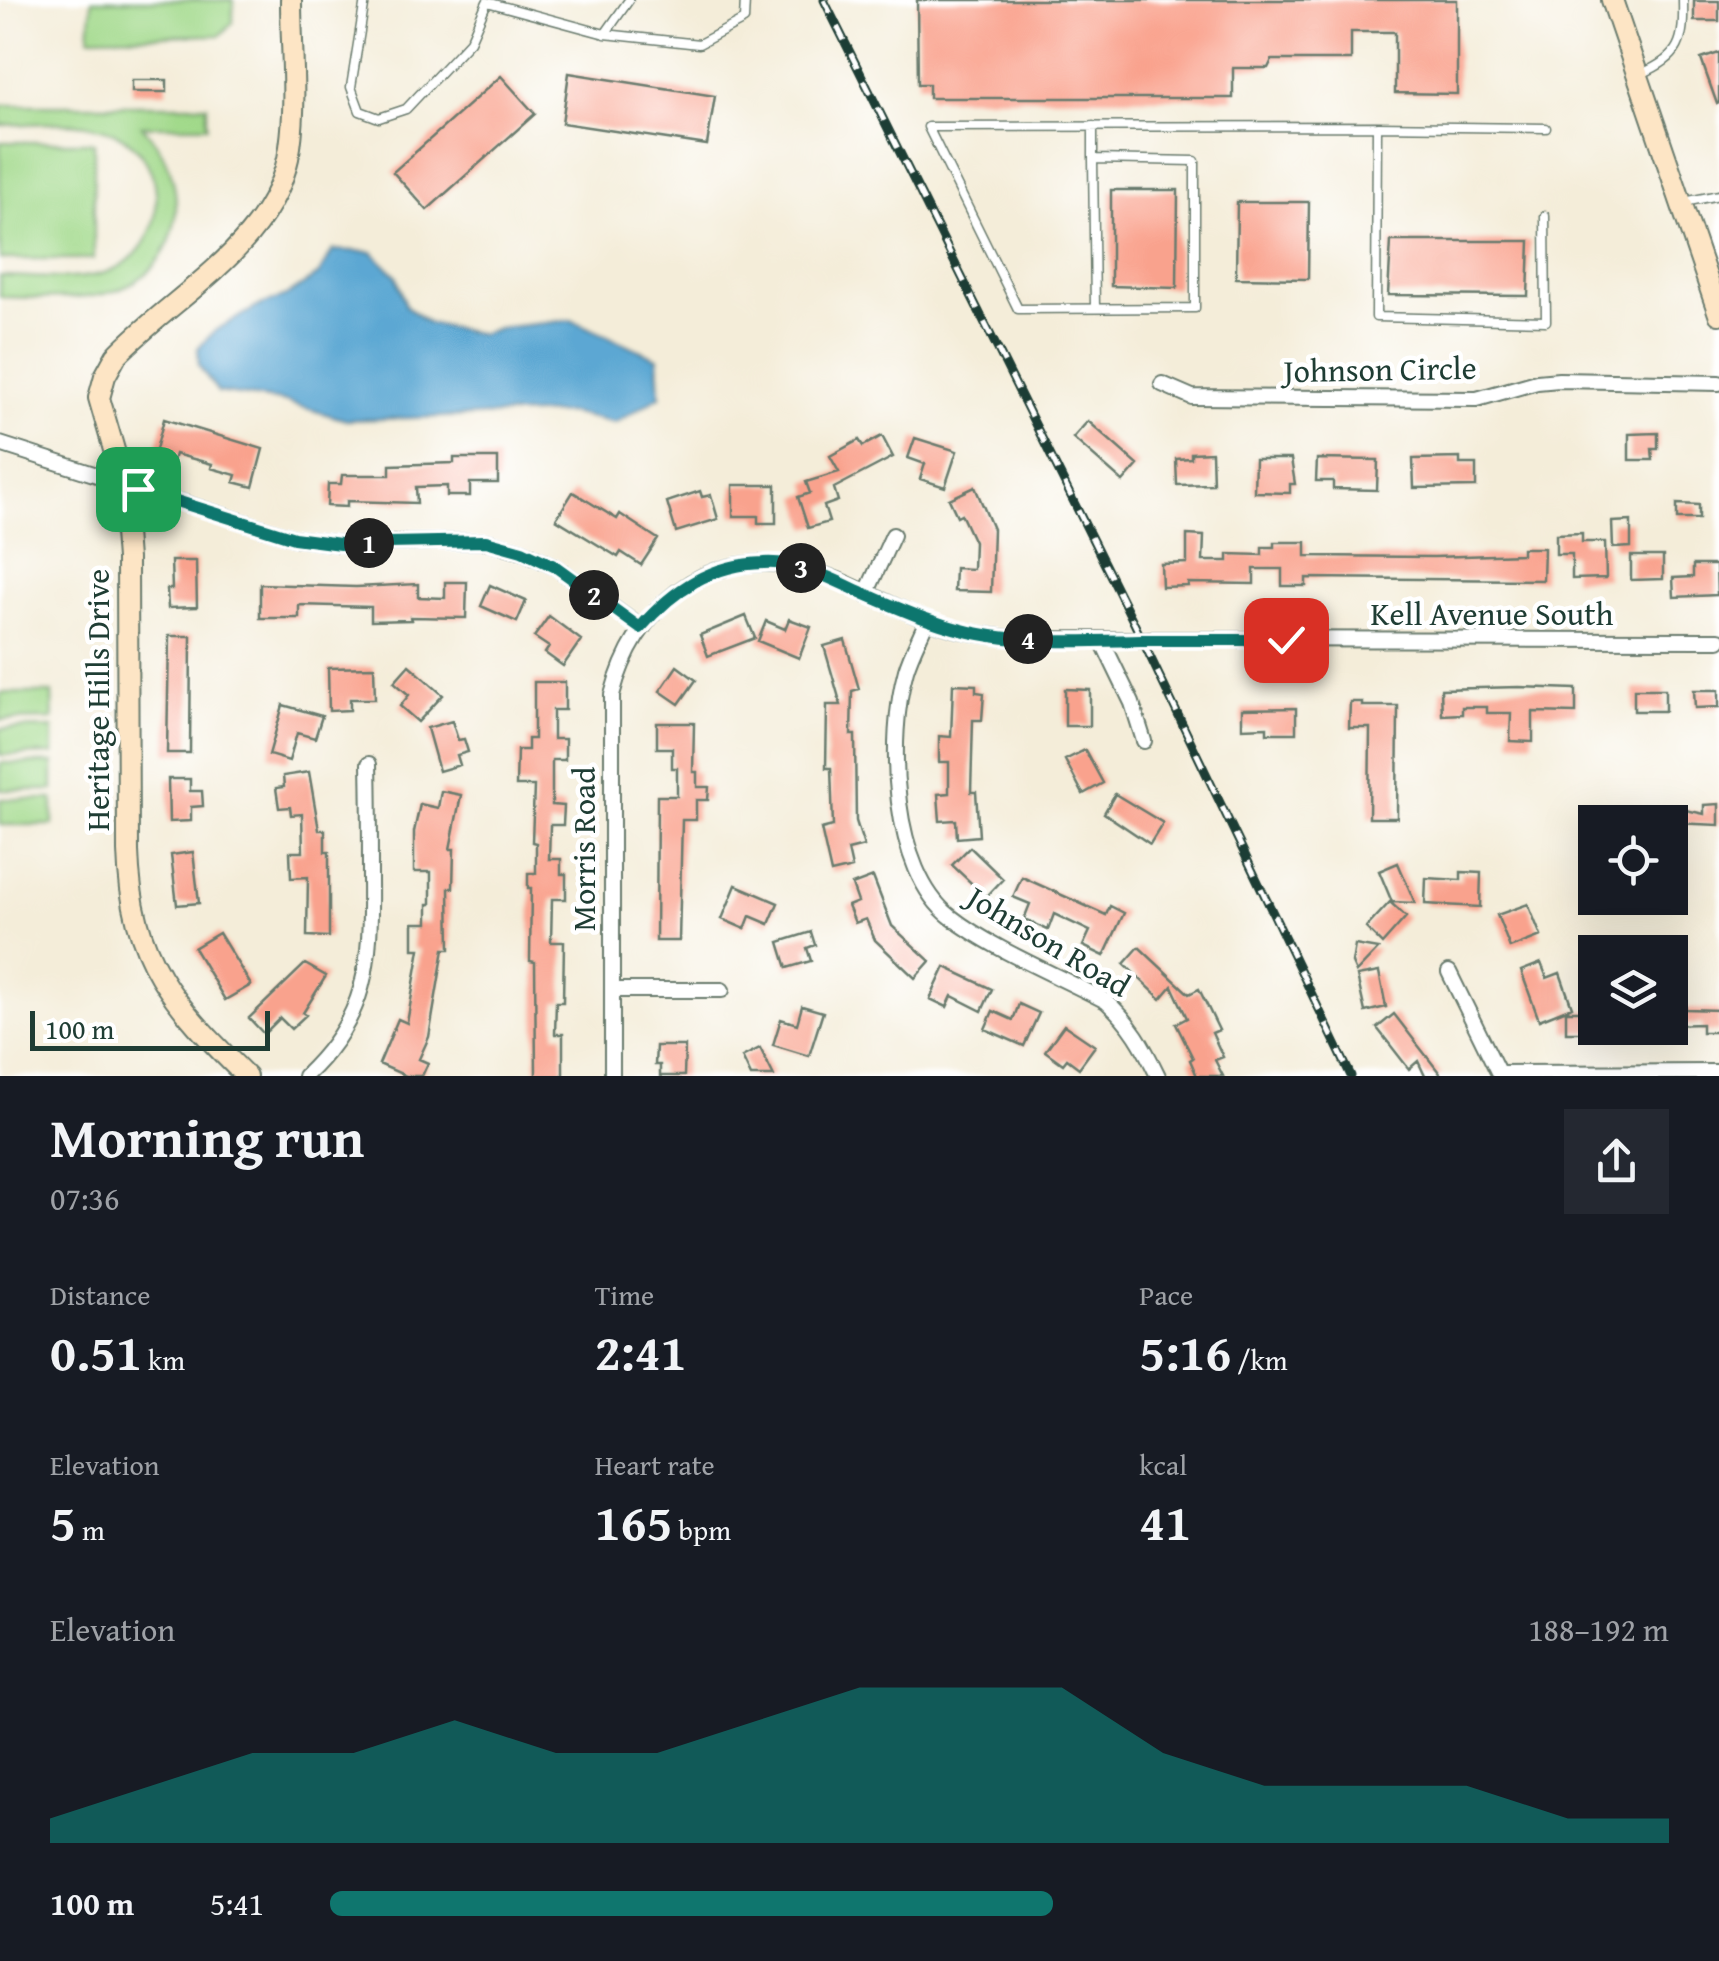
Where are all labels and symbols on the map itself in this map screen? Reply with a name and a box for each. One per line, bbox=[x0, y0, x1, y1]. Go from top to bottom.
street label: Johnson Circle bbox=[1279, 344, 1477, 394]
pin bbox=[96, 447, 181, 532]
pin: 1 bbox=[344, 518, 394, 568]
pin: 3 bbox=[776, 543, 826, 593]
street label: Heritage Hills Drive bbox=[74, 569, 121, 831]
pin: 2 bbox=[569, 570, 619, 620]
street label: Kell Avenue South bbox=[1371, 590, 1613, 637]
pin bbox=[1244, 598, 1329, 683]
pin: 4 bbox=[1003, 614, 1053, 664]
street label: Morris Road bbox=[560, 767, 607, 931]
street label: Johnson Road bbox=[955, 872, 1140, 1008]
scale bar bbox=[30, 1006, 270, 1050]

